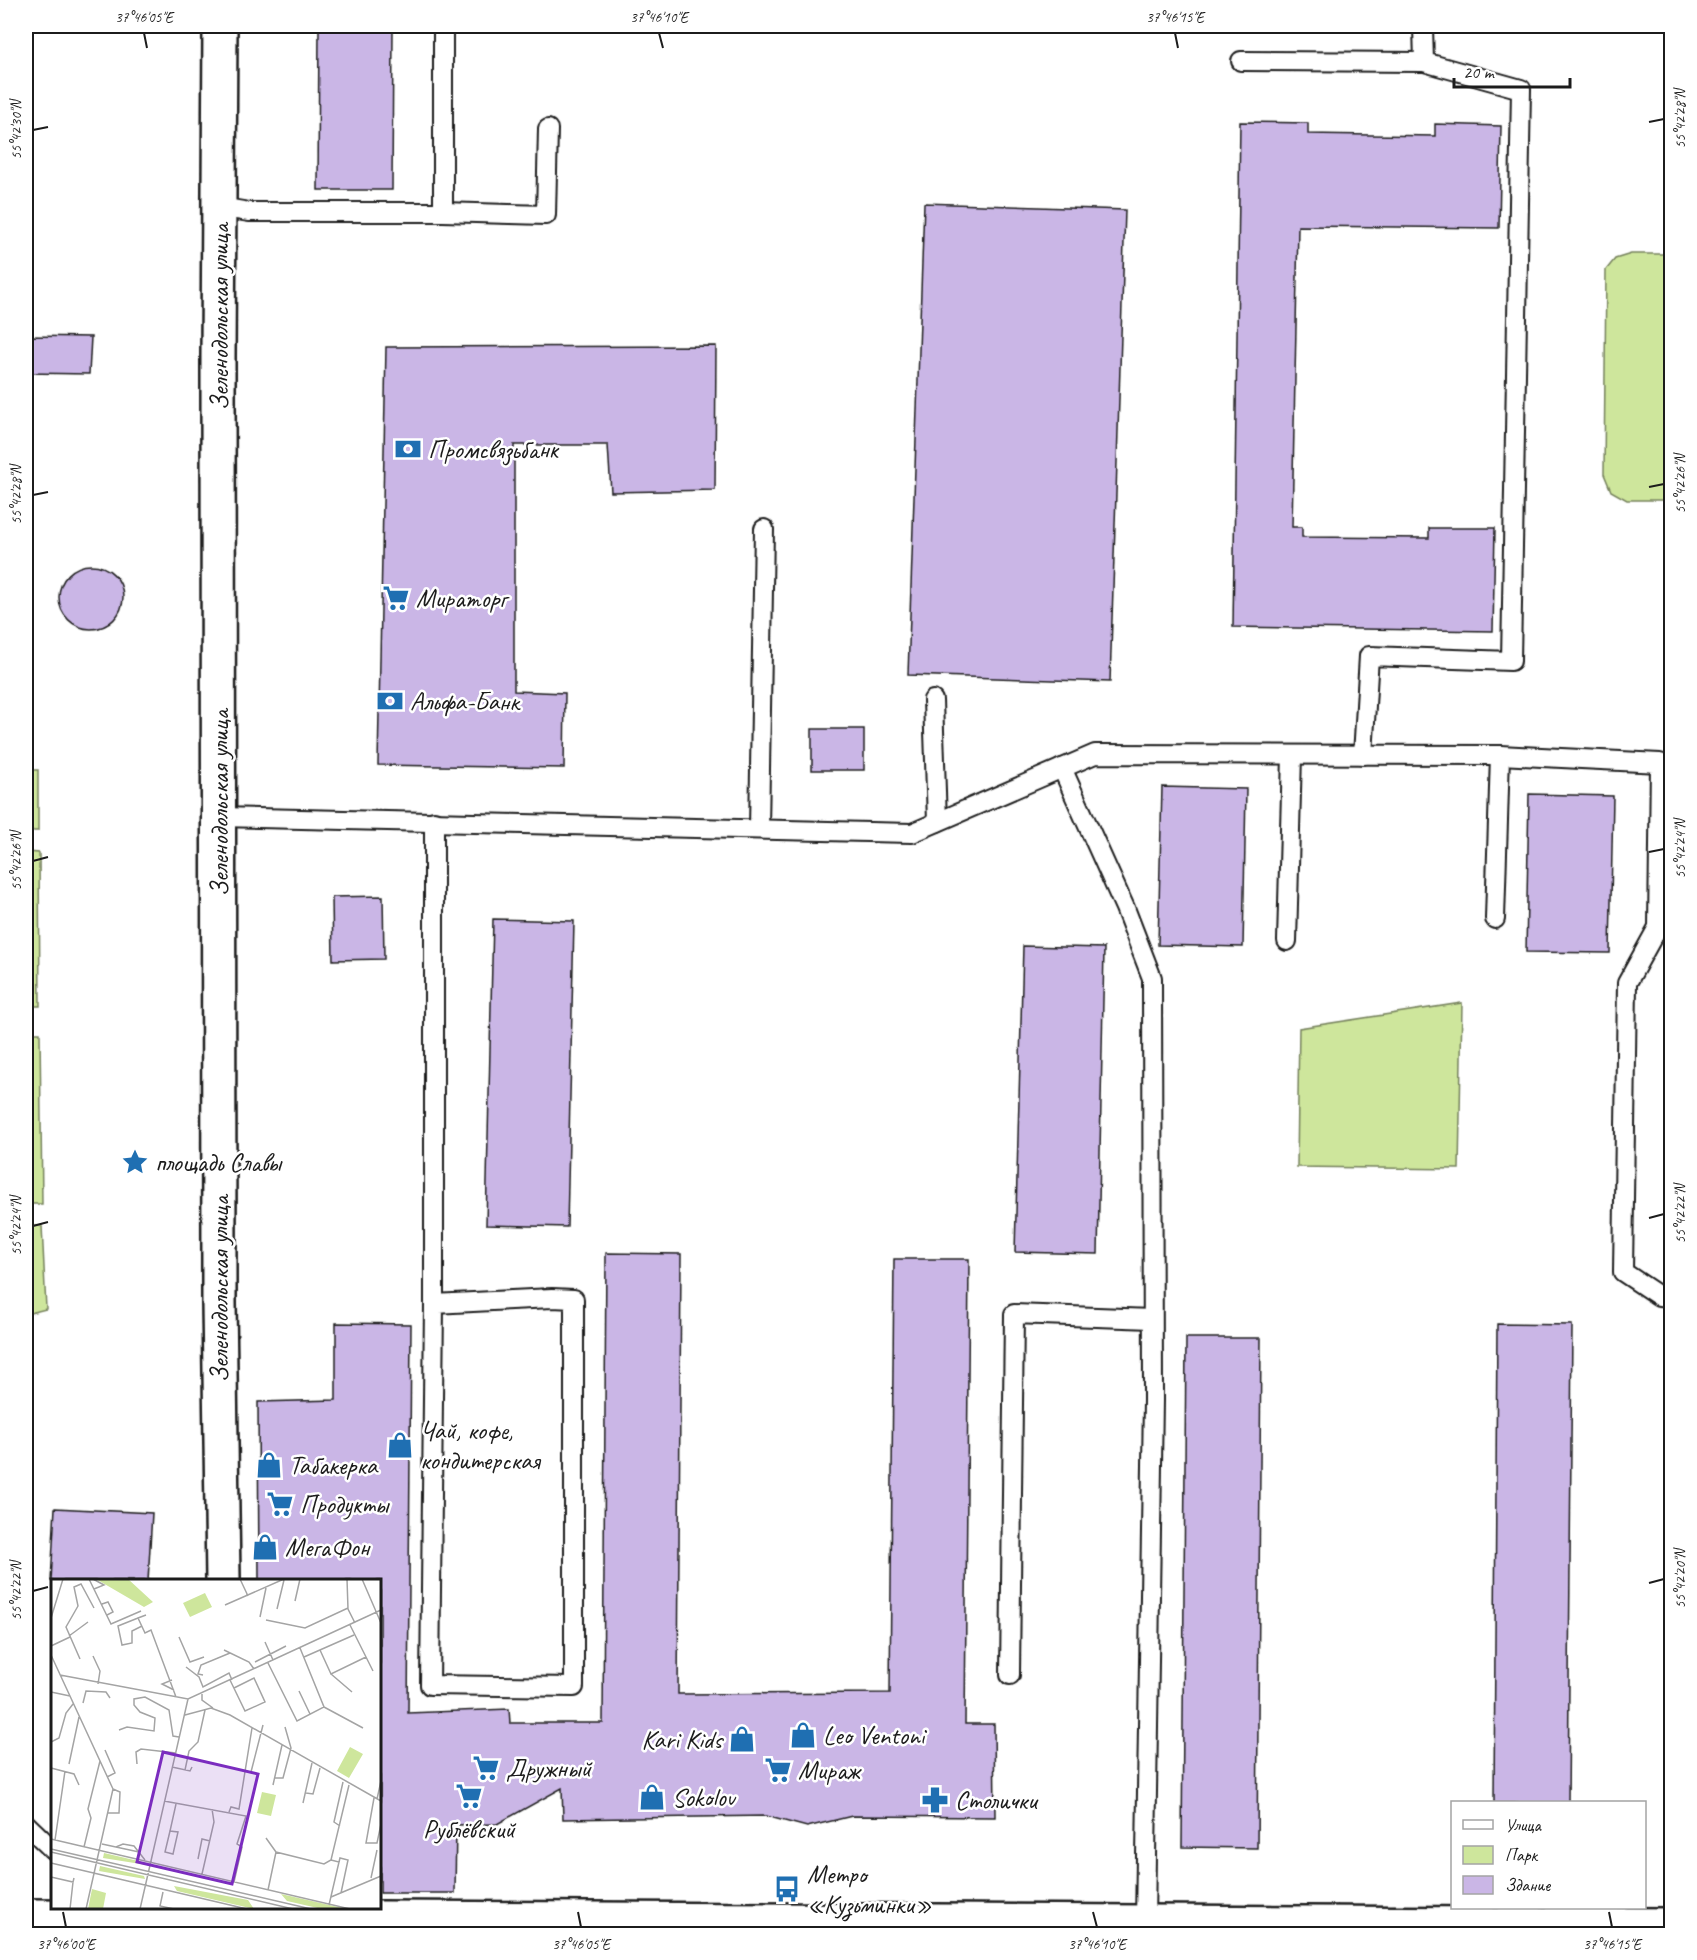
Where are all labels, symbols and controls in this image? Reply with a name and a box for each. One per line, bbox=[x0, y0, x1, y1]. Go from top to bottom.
text: 37°46'05"E bbox=[115, 8, 175, 27]
text: 37°46'10"E bbox=[630, 8, 690, 27]
text: 37°46'15"E bbox=[1146, 8, 1206, 27]
scale bar bbox=[1454, 51, 1570, 89]
text: 20 m bbox=[1463, 61, 1496, 83]
text: 55°42'28"N bbox=[1671, 86, 1690, 149]
text: 55°42'30"N bbox=[7, 97, 26, 160]
street label: Зеленодольская улица bbox=[203, 221, 236, 410]
place label: Промсвязьбанк bbox=[428, 433, 560, 466]
bank icon: Промсвязьбанк bbox=[393, 434, 423, 464]
text: 55°42'26"N bbox=[1671, 451, 1690, 514]
text: 55°42'28"N bbox=[7, 462, 26, 525]
place label: Мираторг bbox=[416, 582, 510, 615]
supermarket icon: Мираторг bbox=[381, 583, 411, 613]
place label: Альфа-Банк bbox=[410, 685, 521, 718]
bank icon: Альфа-Банк bbox=[375, 686, 405, 716]
street label: Зеленодольская улица bbox=[203, 707, 236, 896]
text: 55°42'24"N bbox=[1671, 816, 1690, 879]
text: 55°42'26"N bbox=[7, 828, 26, 891]
place label: площадь Славы bbox=[155, 1146, 283, 1179]
place icon: площадь Славы bbox=[120, 1147, 150, 1177]
text: 55°42'22"N bbox=[1671, 1181, 1690, 1244]
text: 55°42'24"N bbox=[7, 1193, 26, 1256]
street label: Зеленодольская улица bbox=[203, 1193, 236, 1382]
place label: Чай, кофе, кондитерская bbox=[420, 1414, 541, 1477]
shop icon: Чай, кофе, кондитерская bbox=[385, 1430, 415, 1460]
place label: Табакерка bbox=[289, 1449, 379, 1482]
shop icon: Табакерка bbox=[254, 1450, 284, 1480]
place label: Продукты bbox=[300, 1488, 391, 1521]
supermarket icon: Продукты bbox=[265, 1489, 295, 1519]
place label: МегаФон bbox=[285, 1531, 371, 1564]
shop icon: МегаФон bbox=[250, 1532, 280, 1562]
text: 55°42'20"N bbox=[1671, 1546, 1690, 1609]
text: 55°42'22"N bbox=[7, 1558, 26, 1621]
inset map bbox=[51, 1579, 381, 1909]
place label: Leo Ventoni bbox=[823, 1719, 928, 1752]
shop icon: Leo Ventoni bbox=[788, 1720, 818, 1750]
place label: Kari Kids bbox=[641, 1723, 724, 1756]
shop icon: Kari Kids bbox=[727, 1724, 757, 1754]
place label: Дружный bbox=[506, 1752, 593, 1785]
supermarket icon: Дружный bbox=[471, 1753, 501, 1783]
place label: Мираж bbox=[798, 1754, 862, 1787]
supermarket icon: Мираж bbox=[763, 1755, 793, 1785]
supermarket icon: Рублёвский bbox=[454, 1781, 484, 1811]
place label: Sokolov bbox=[672, 1781, 737, 1814]
shop icon: Sokolov bbox=[637, 1782, 667, 1812]
place label: Столички bbox=[955, 1784, 1039, 1817]
pharmacy icon: Столички bbox=[920, 1785, 950, 1815]
legend bbox=[1451, 1801, 1646, 1909]
place label: Рублёвский bbox=[423, 1813, 517, 1846]
text: Улица bbox=[1505, 1814, 1542, 1836]
text: Парк bbox=[1505, 1844, 1539, 1866]
place label: Метро «Кузьминки» bbox=[807, 1858, 932, 1922]
bus stop icon: Метро «Кузьминки» bbox=[772, 1874, 802, 1904]
text: Здание bbox=[1505, 1874, 1551, 1896]
text: 37°46'00"E bbox=[37, 1935, 97, 1954]
text: 37°46'05"E bbox=[552, 1935, 612, 1954]
text: 37°46'10"E bbox=[1068, 1935, 1128, 1954]
text: 37°46'15"E bbox=[1583, 1935, 1643, 1954]

